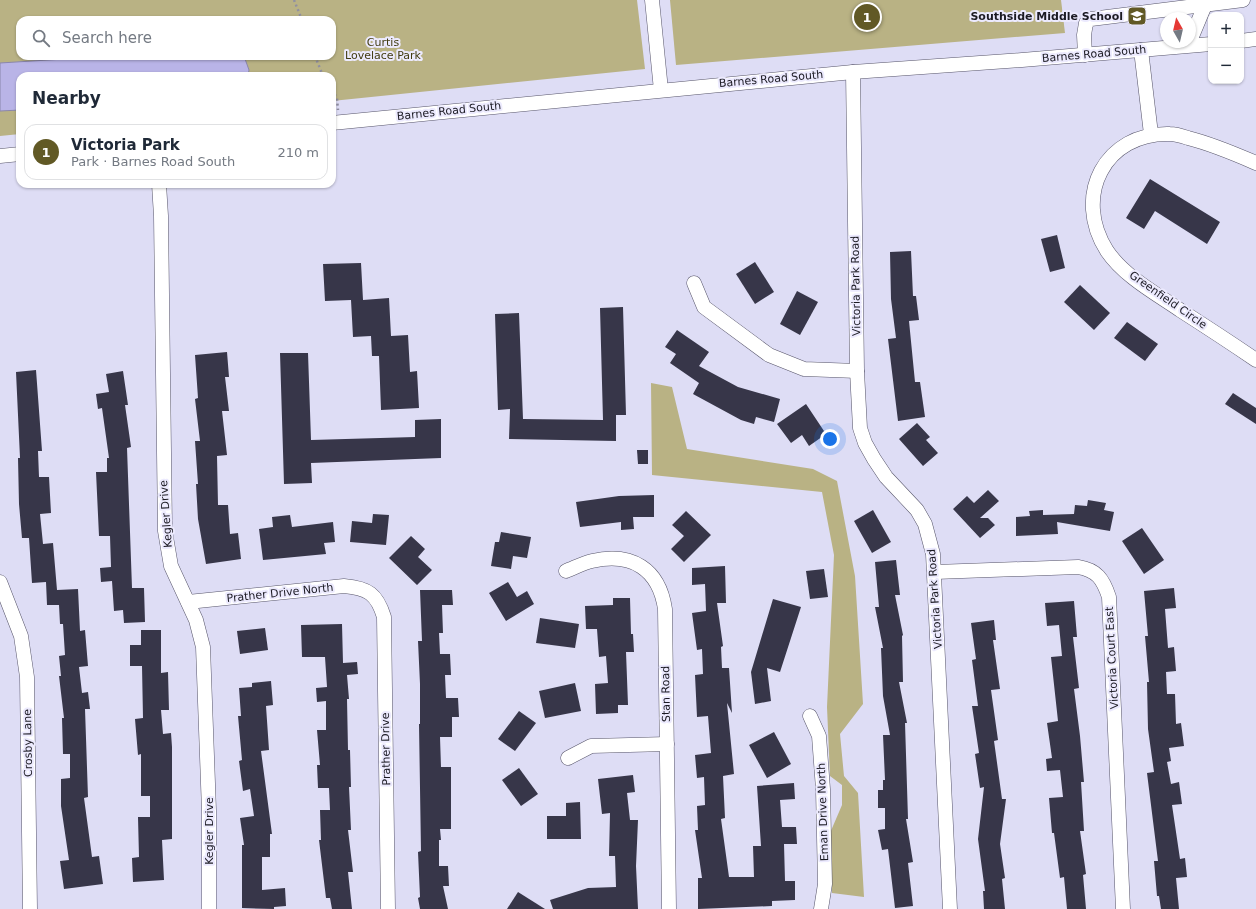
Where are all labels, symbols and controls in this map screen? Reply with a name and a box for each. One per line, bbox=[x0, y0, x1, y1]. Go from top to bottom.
pin: 1 bbox=[854, 2, 880, 32]
school or university icon: Southside Middle School bbox=[1126, 5, 1148, 27]
place label: Southside Middle School bbox=[970, 10, 1123, 23]
north arrow bbox=[1160, 12, 1196, 48]
map controls bbox=[1208, 12, 1244, 84]
button: + bbox=[1208, 12, 1244, 48]
search box bbox=[16, 16, 336, 60]
icon: search bbox=[30, 27, 52, 49]
text: Search here bbox=[62, 29, 152, 47]
park label: Curtis Lovelace Park bbox=[345, 36, 422, 62]
street label: Barnes Road South bbox=[1041, 43, 1147, 65]
button: − bbox=[1208, 48, 1244, 84]
street label: Barnes Road South bbox=[718, 68, 824, 90]
text: Nearby bbox=[32, 88, 101, 108]
street label: Barnes Road South bbox=[396, 99, 502, 123]
text: Victoria Park bbox=[71, 136, 180, 154]
text: 1 bbox=[41, 145, 51, 160]
text: 210 m bbox=[277, 145, 319, 160]
text: Park · Barnes Road South bbox=[71, 154, 235, 169]
street label: Victoria Park Road bbox=[849, 236, 863, 336]
street label: Greenfield Circle bbox=[1127, 268, 1209, 332]
your location bbox=[820, 429, 840, 449]
street label: Kegler Drive bbox=[157, 480, 175, 548]
street label: Victoria Park Road bbox=[925, 549, 945, 649]
street label: Prather Drive North bbox=[226, 581, 334, 605]
street label: Victoria Court East bbox=[1103, 606, 1121, 710]
street label: Stan Road bbox=[659, 666, 673, 722]
street label: Crosby Lane bbox=[21, 709, 35, 777]
street label: Prather Drive bbox=[379, 712, 393, 786]
street label: Eman Drive North bbox=[815, 763, 831, 861]
street label: Kegler Drive bbox=[203, 797, 216, 865]

